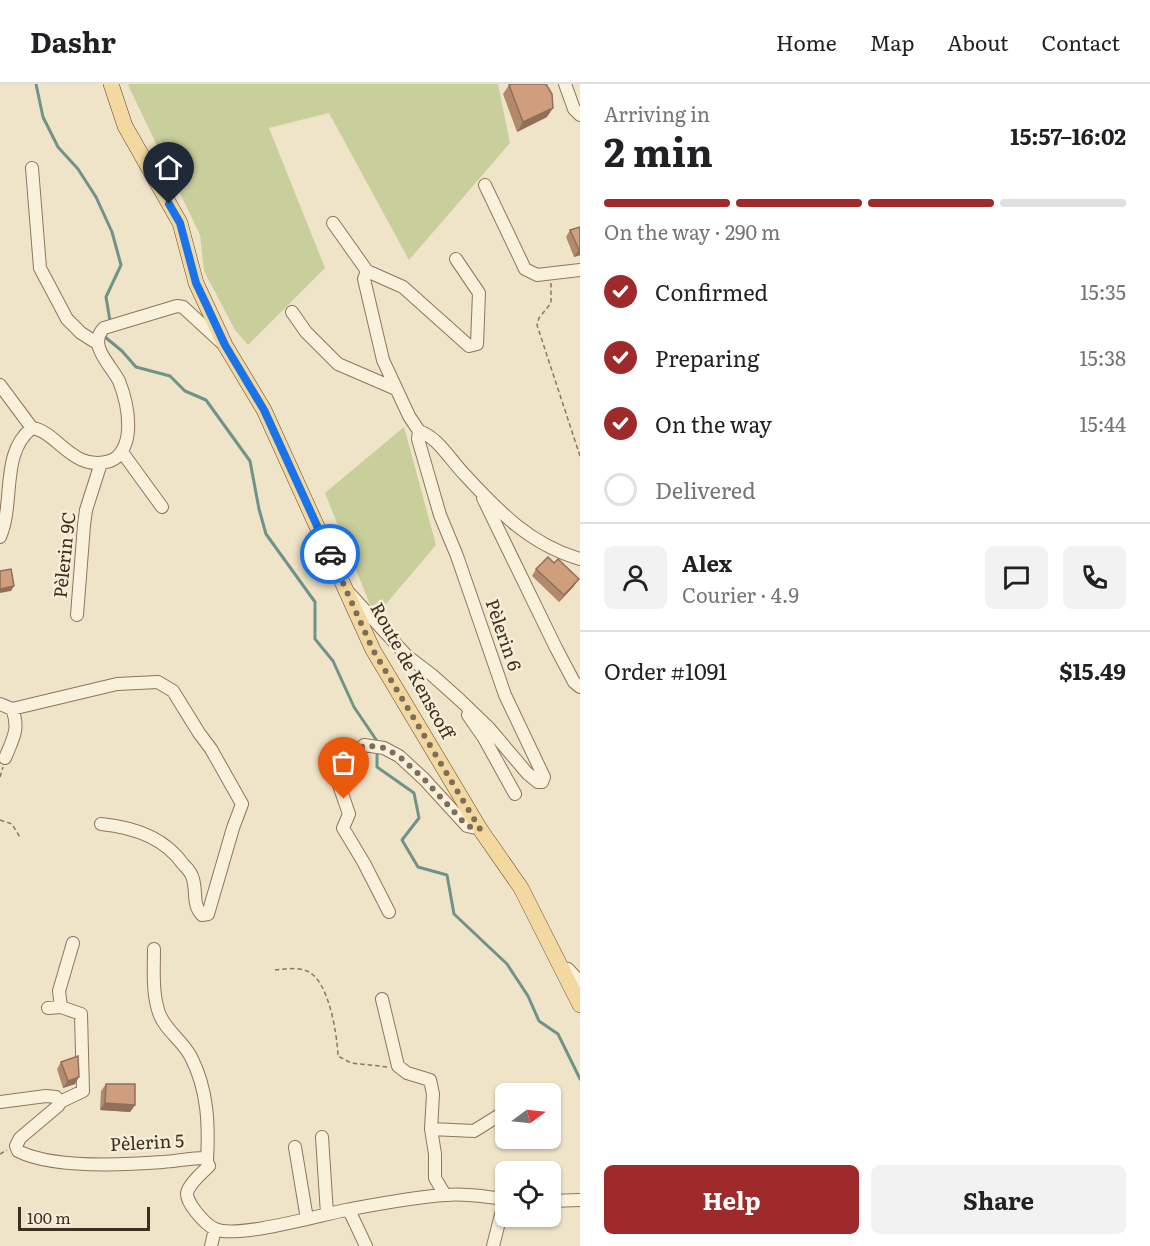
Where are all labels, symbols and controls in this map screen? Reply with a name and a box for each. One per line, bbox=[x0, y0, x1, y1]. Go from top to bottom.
text: Dashr bbox=[30, 20, 116, 62]
text: Home bbox=[776, 26, 837, 57]
text: Map bbox=[870, 26, 914, 57]
text: About bbox=[947, 26, 1009, 57]
text: Contact bbox=[1042, 26, 1120, 57]
text: Arriving in bbox=[604, 98, 710, 128]
text: 15:57–16:02 bbox=[1010, 119, 1126, 152]
text: 2 min bbox=[604, 121, 713, 179]
pin bbox=[143, 142, 194, 204]
icon: home bbox=[152, 151, 185, 184]
text: On the way · 290 m bbox=[604, 216, 780, 246]
icon: check bbox=[604, 275, 637, 308]
text: Confirmed bbox=[655, 275, 768, 308]
text: 15:35 bbox=[1080, 276, 1126, 306]
icon: check bbox=[604, 341, 637, 374]
text: Preparing bbox=[655, 341, 759, 374]
text: 15:38 bbox=[1079, 342, 1126, 372]
icon: check bbox=[604, 407, 637, 440]
text: On the way bbox=[655, 407, 772, 440]
text: 15:44 bbox=[1079, 408, 1126, 438]
text: Delivered bbox=[655, 473, 756, 506]
street label: Pèlerin 9C bbox=[46, 510, 81, 599]
courier bbox=[300, 524, 360, 584]
icon: car bbox=[314, 538, 347, 571]
button: person bbox=[604, 546, 667, 609]
text: Alex bbox=[682, 546, 732, 579]
button: chat bbox=[985, 546, 1048, 609]
button: phone bbox=[1063, 546, 1126, 609]
text: Courier · 4.9 bbox=[682, 579, 799, 609]
street label: Pèlerin 6 bbox=[480, 595, 529, 674]
street label: Route de Kenscoff bbox=[365, 597, 463, 745]
text: Order #1091 bbox=[604, 654, 727, 687]
text: $15.49 bbox=[1059, 654, 1126, 687]
pin bbox=[318, 737, 369, 799]
icon: bag bbox=[327, 746, 360, 779]
north arrow bbox=[495, 1083, 561, 1149]
map controls bbox=[495, 1083, 561, 1227]
street label: Pèlerin 5 bbox=[109, 1126, 185, 1157]
button: locate bbox=[495, 1161, 561, 1227]
button: Help bbox=[604, 1165, 859, 1234]
button: Share bbox=[871, 1165, 1126, 1234]
scale bar bbox=[18, 1204, 150, 1232]
text: 100 m bbox=[27, 1205, 71, 1229]

